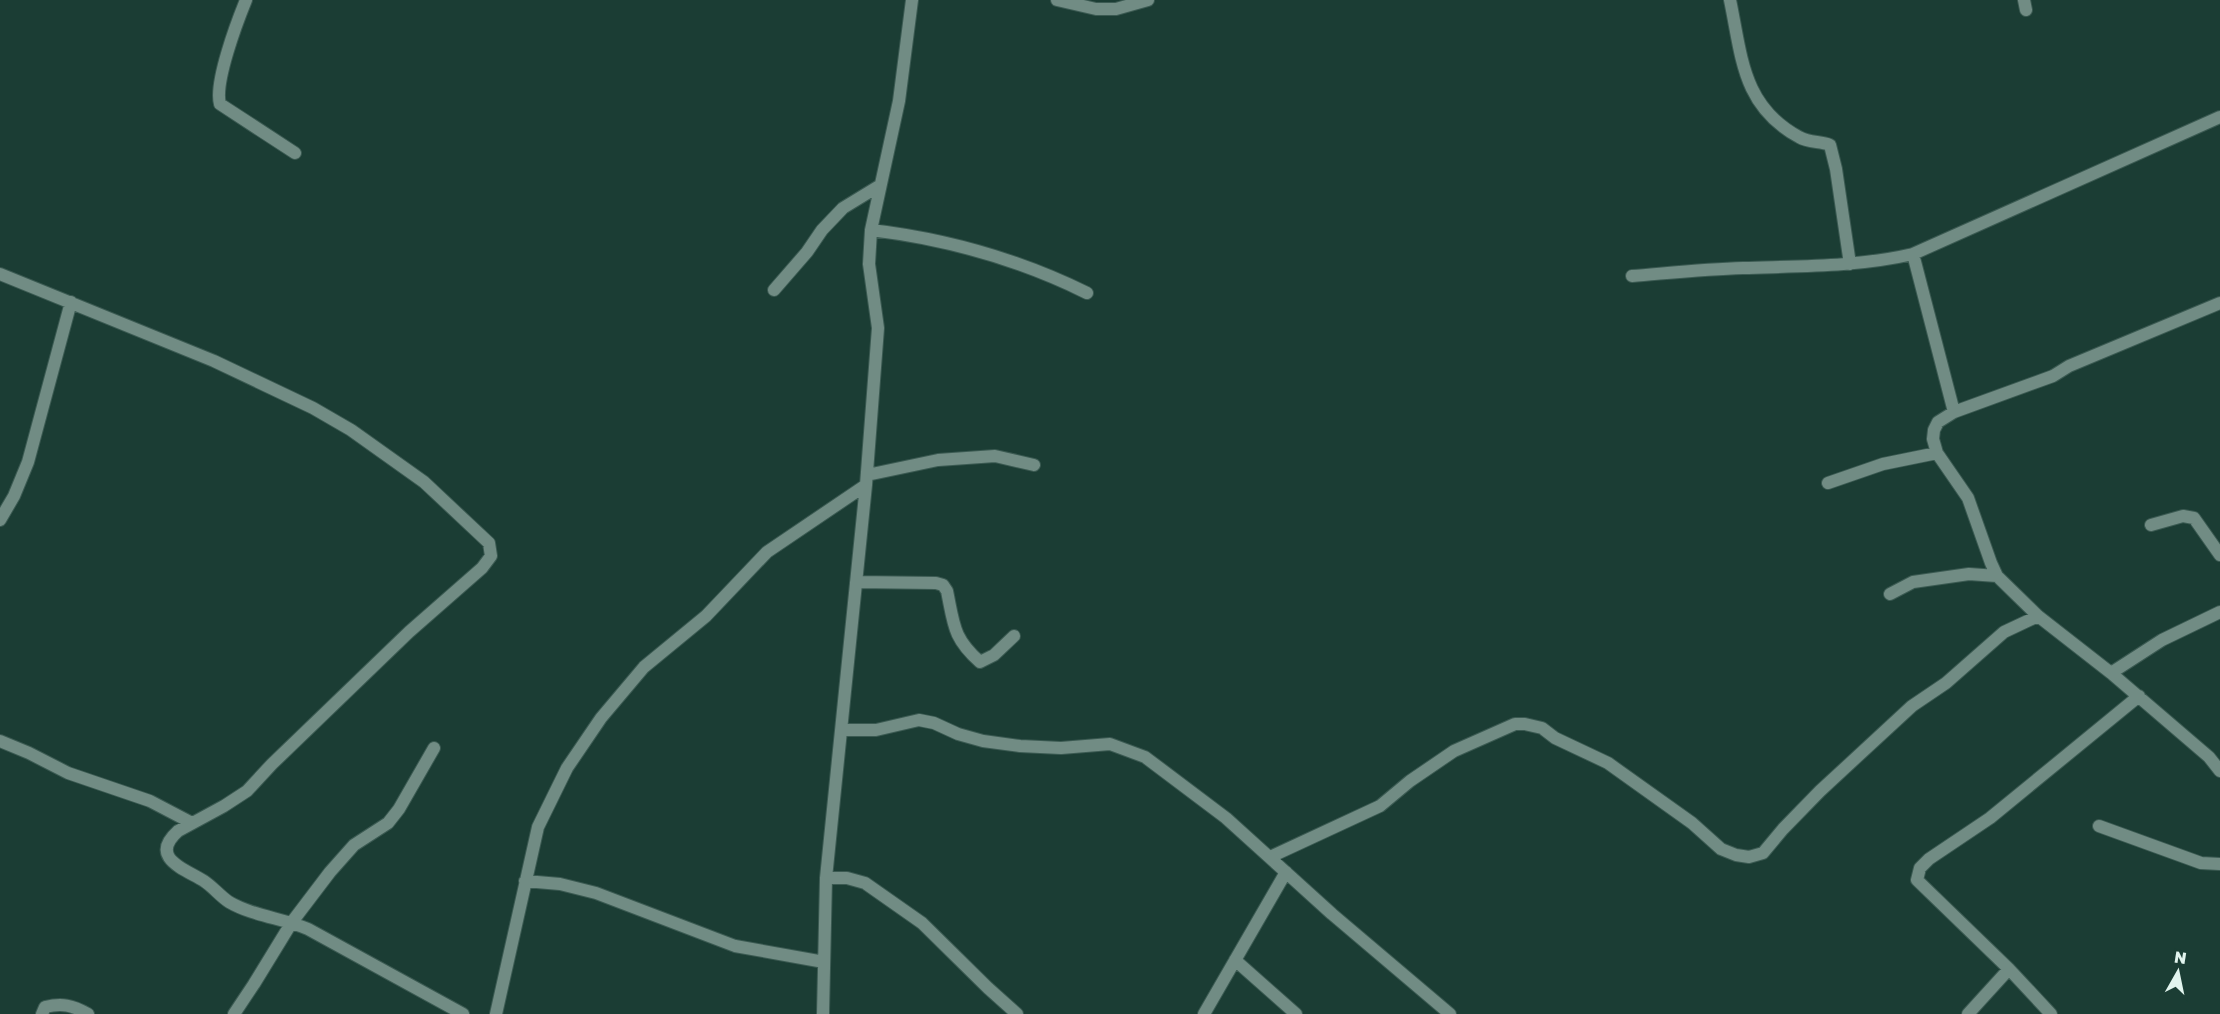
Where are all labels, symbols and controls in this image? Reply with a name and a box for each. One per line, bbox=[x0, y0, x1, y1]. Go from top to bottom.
north arrow bbox=[2148, 942, 2208, 1002]
text: N bbox=[2173, 946, 2188, 968]

